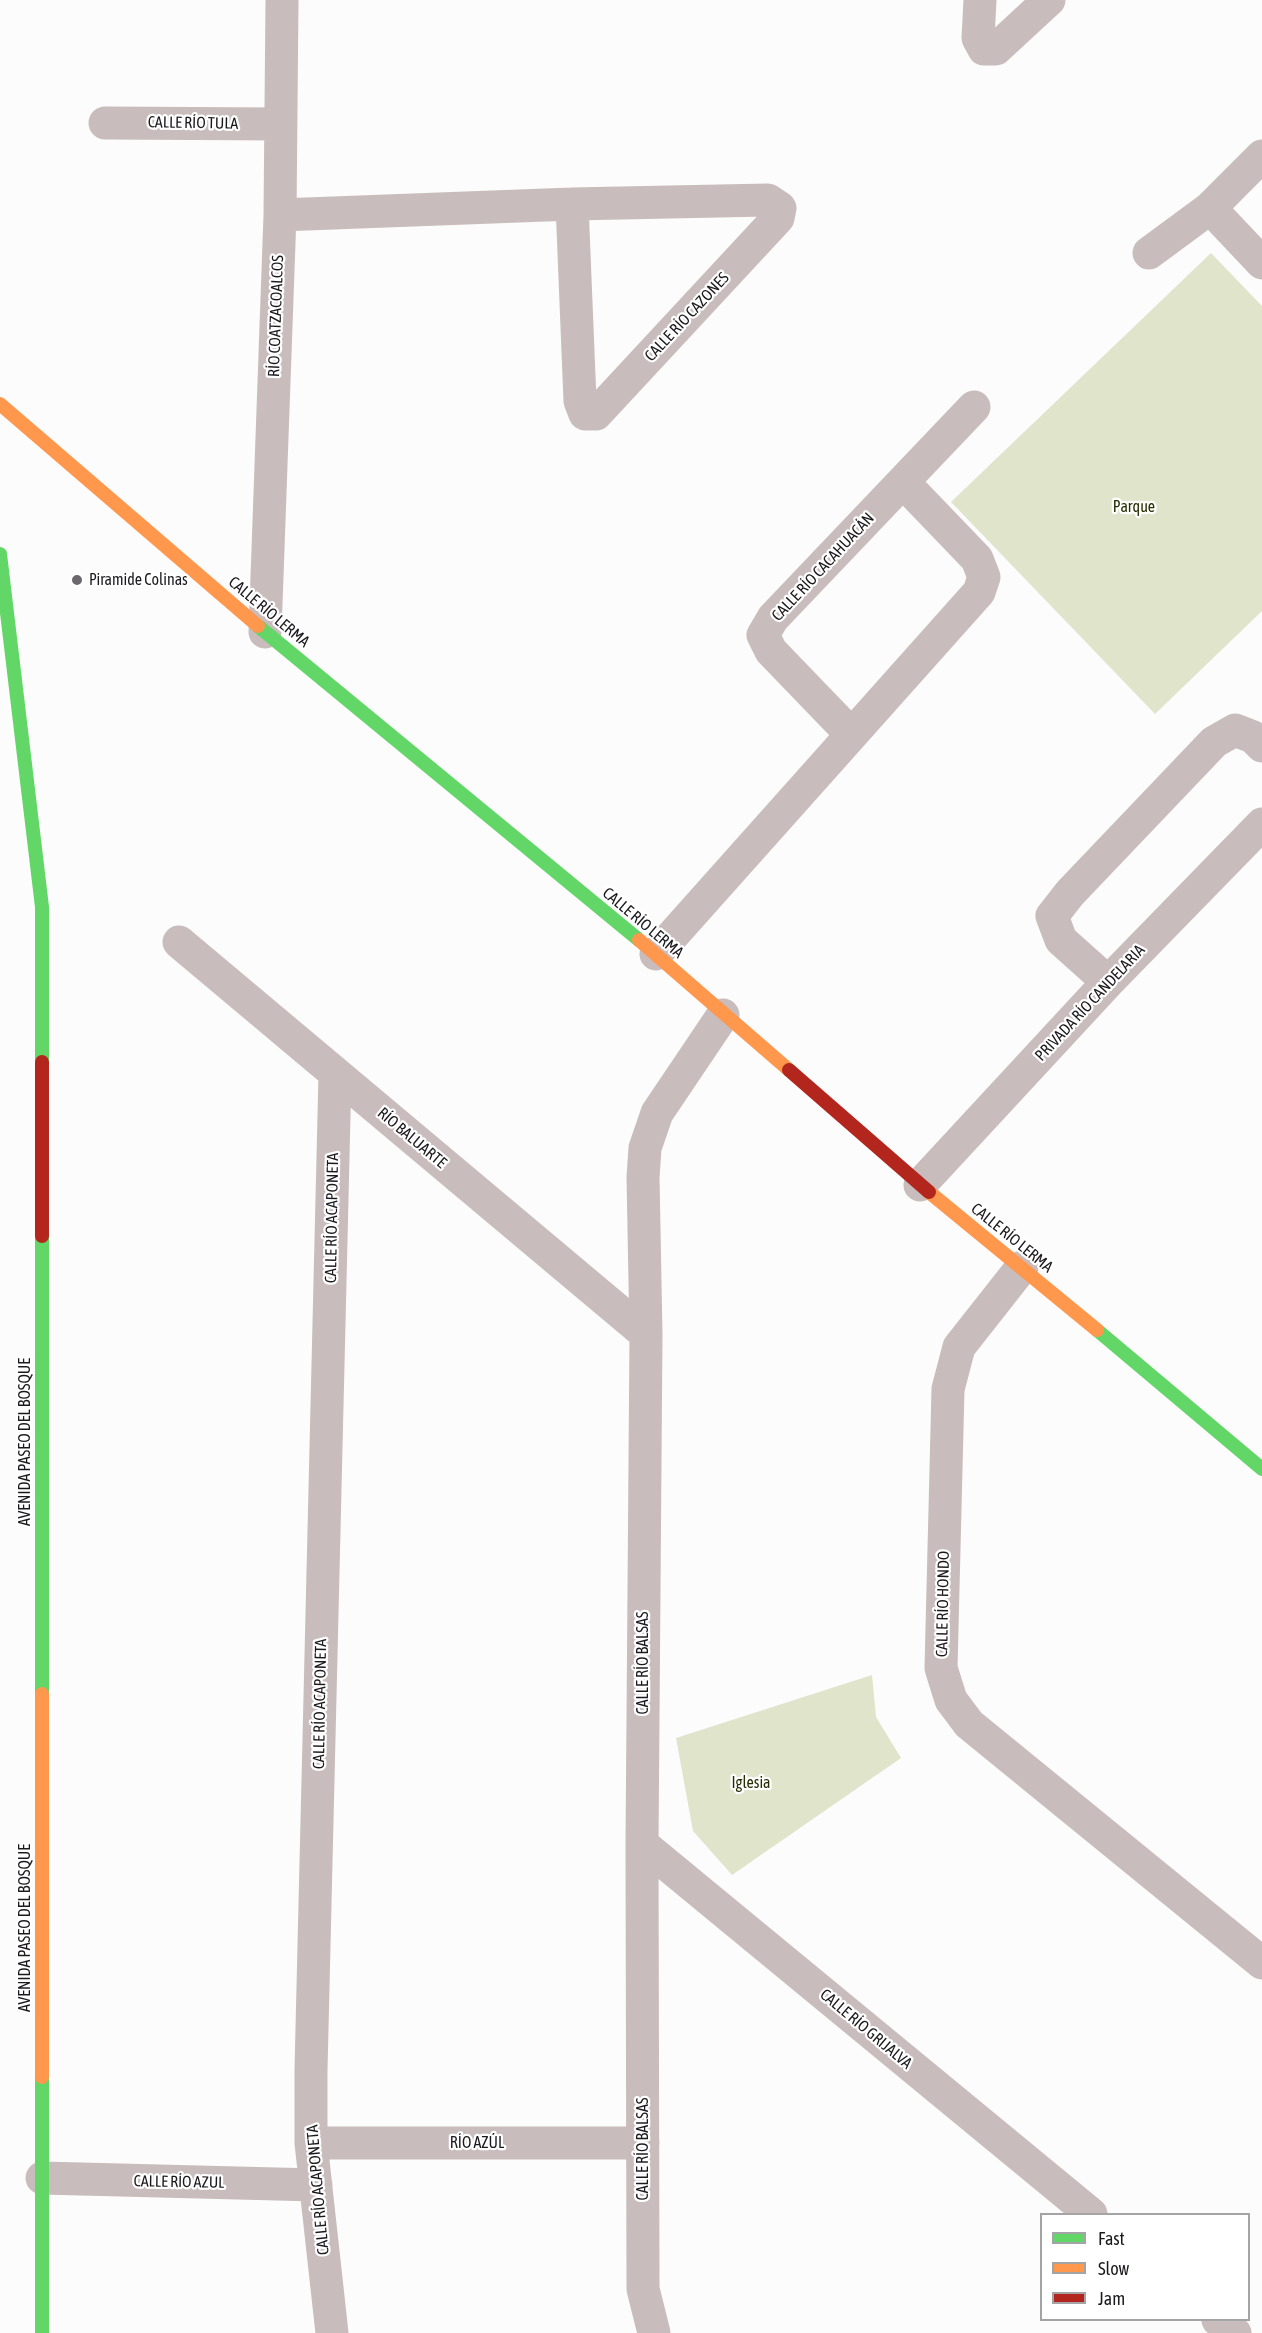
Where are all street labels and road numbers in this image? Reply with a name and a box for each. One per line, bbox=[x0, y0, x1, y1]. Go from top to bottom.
street label: CALLE RÍO TULA bbox=[148, 113, 238, 133]
street label: RÍO COATZACOALCOS bbox=[264, 255, 288, 377]
street label: CALLE RÍO CAZONES bbox=[641, 269, 733, 365]
street label: CALLE RÍO CACAHUACÁN bbox=[768, 509, 878, 625]
street label: CALLE RÍO LERMA bbox=[225, 573, 313, 651]
street label: CALLE RÍO LERMA bbox=[599, 884, 687, 962]
street label: PRIVADA RÍO CANDELARIA bbox=[1031, 941, 1149, 1065]
street label: RÍO BALUARTE bbox=[374, 1104, 450, 1172]
street label: CALLE RÍO ACAPONETA bbox=[321, 1153, 343, 1283]
street label: CALLE RÍO LERMA bbox=[967, 1199, 1057, 1277]
street label: AVENIDA PASEO DEL BOSQUE bbox=[15, 1358, 35, 1526]
street label: CALLE RÍO HONDO bbox=[932, 1551, 954, 1657]
street label: CALLE RÍO BALSAS bbox=[633, 1612, 653, 1714]
street label: CALLE RÍO ACAPONETA bbox=[309, 1639, 331, 1769]
street label: AVENIDA PASEO DEL BOSQUE bbox=[15, 1844, 35, 2012]
street label: CALLE RÍO GRIJALVA bbox=[816, 1985, 916, 2073]
street label: CALLE RÍO BALSAS bbox=[633, 2098, 653, 2200]
street label: CALLE RÍO ACAPONETA bbox=[303, 2124, 333, 2256]
street label: RÍO AZÚL bbox=[450, 2133, 504, 2153]
street label: CALLE RÍO AZUL bbox=[133, 2172, 225, 2192]

